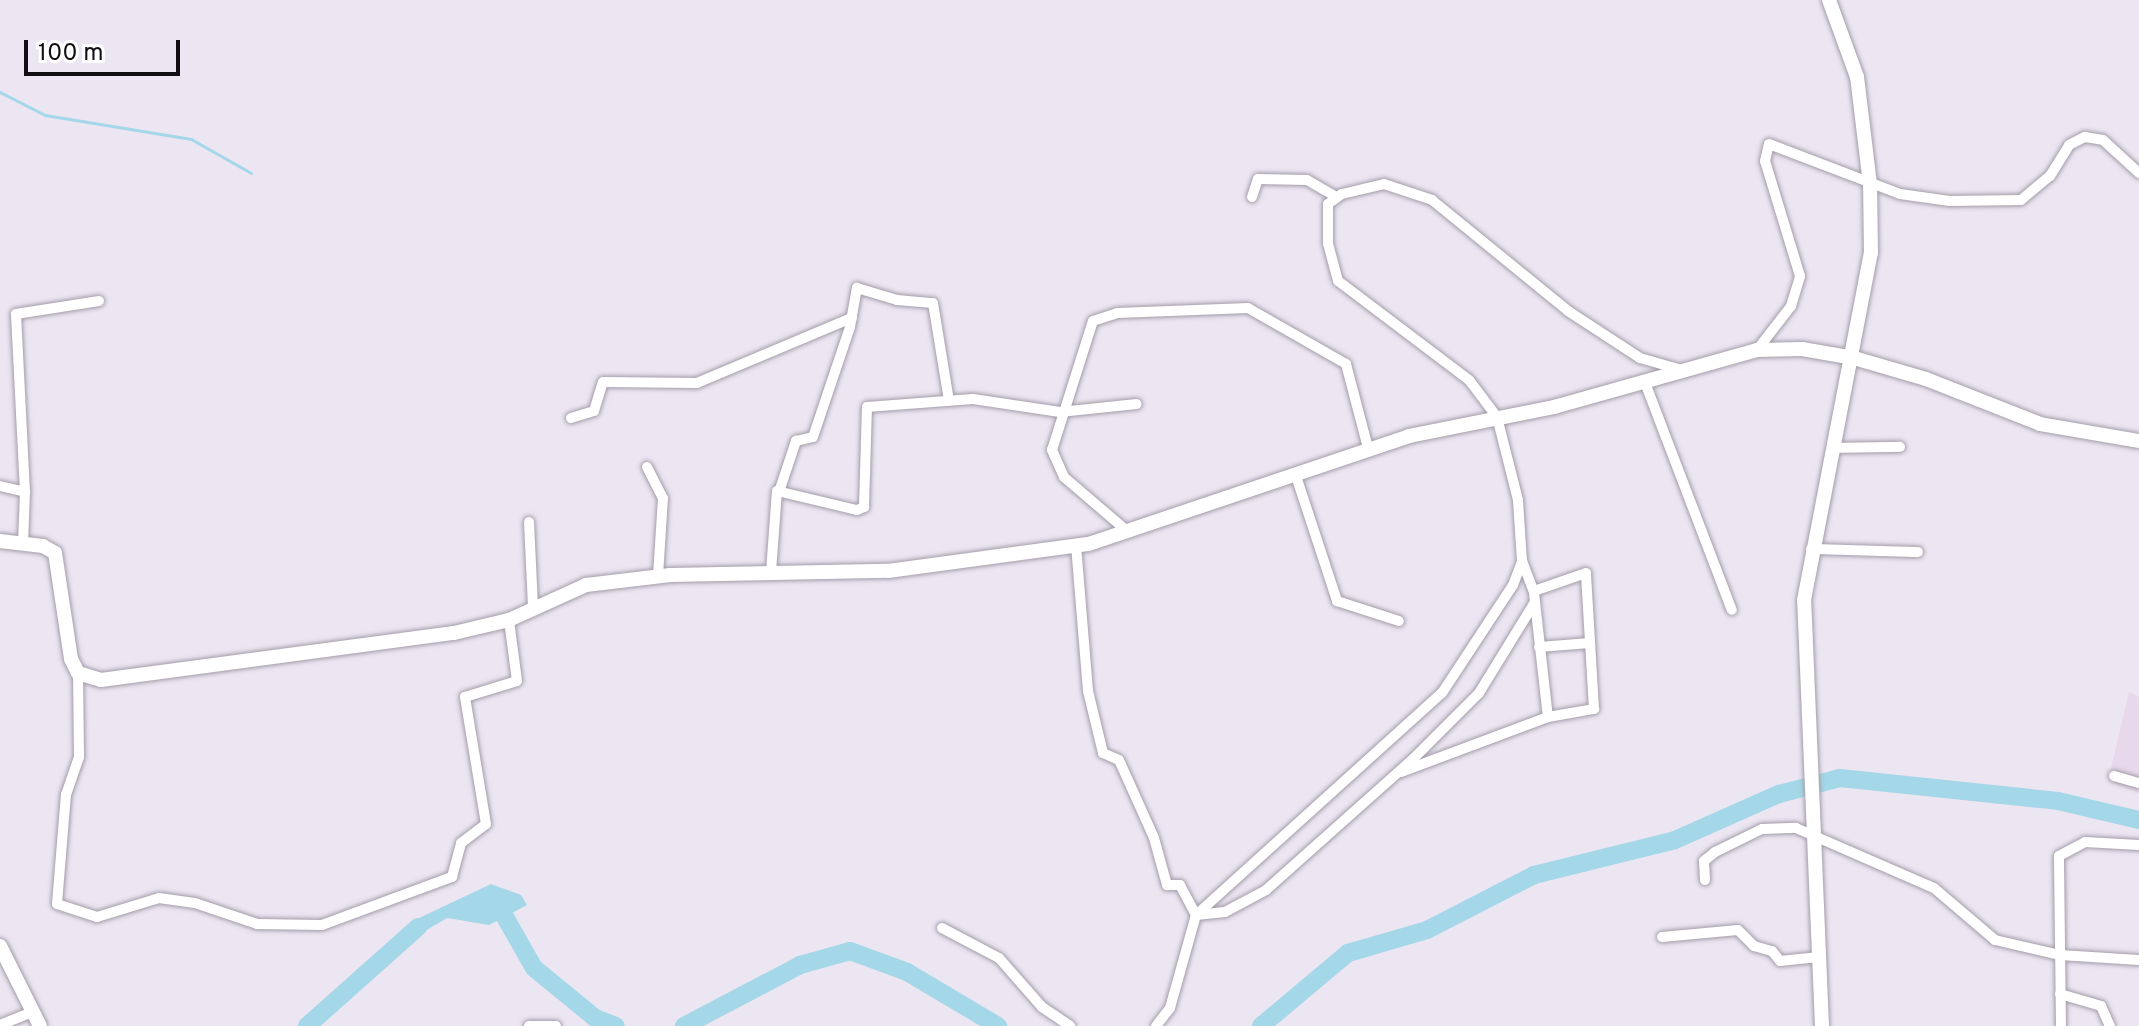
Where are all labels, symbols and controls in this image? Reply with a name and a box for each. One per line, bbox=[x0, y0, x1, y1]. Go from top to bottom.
scale bar bbox=[28, 24, 184, 74]
text: 100 m bbox=[38, 39, 104, 69]

